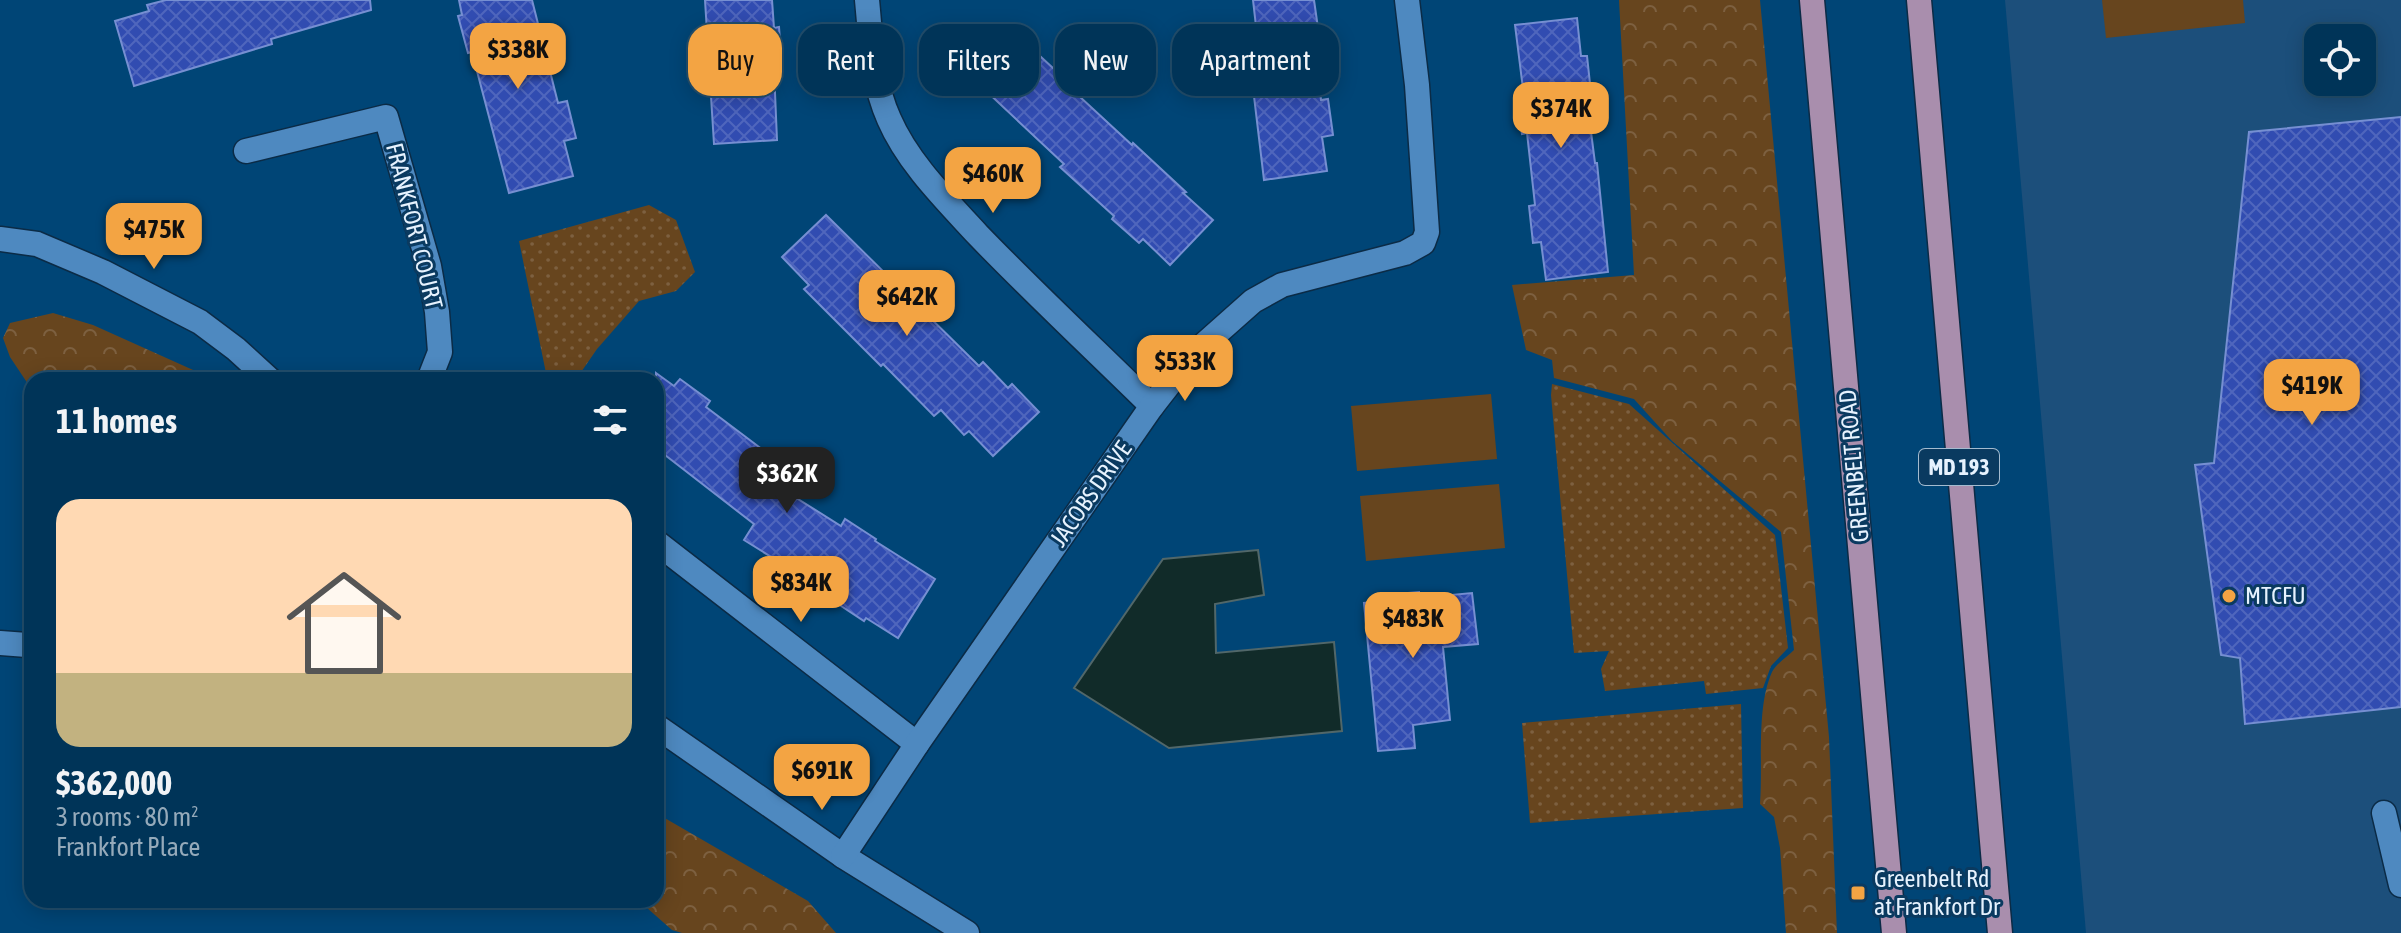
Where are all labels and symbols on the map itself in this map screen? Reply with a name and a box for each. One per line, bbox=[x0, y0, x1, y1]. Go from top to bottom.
pin: $338K bbox=[462, 23, 574, 91]
pin: $374K bbox=[1505, 82, 1617, 150]
street label: FRANKFORT COURT bbox=[381, 140, 448, 312]
pin: $460K bbox=[937, 147, 1049, 215]
pin: $475K bbox=[98, 203, 210, 271]
pin: $642K bbox=[851, 270, 963, 338]
pin: $533K bbox=[1129, 335, 1241, 403]
pin: $419K bbox=[2256, 359, 2368, 427]
street label: GREENBELT ROAD bbox=[1833, 389, 1874, 543]
street label: JACOBS DRIVE bbox=[1045, 436, 1137, 551]
pin: $362K bbox=[731, 447, 843, 515]
road number: MD 193 bbox=[1919, 449, 1999, 485]
pin: $834K bbox=[745, 556, 857, 624]
place label: MTCFU bbox=[2245, 582, 2306, 609]
marker: MTCFU bbox=[2220, 587, 2238, 605]
pin: $483K bbox=[1357, 592, 1469, 660]
pin: $691K bbox=[766, 744, 878, 812]
place label: Greenbelt Rd at Frankfort Dr bbox=[1874, 865, 2001, 920]
marker: Greenbelt Rd at Frankfort Dr bbox=[1849, 884, 1867, 902]

